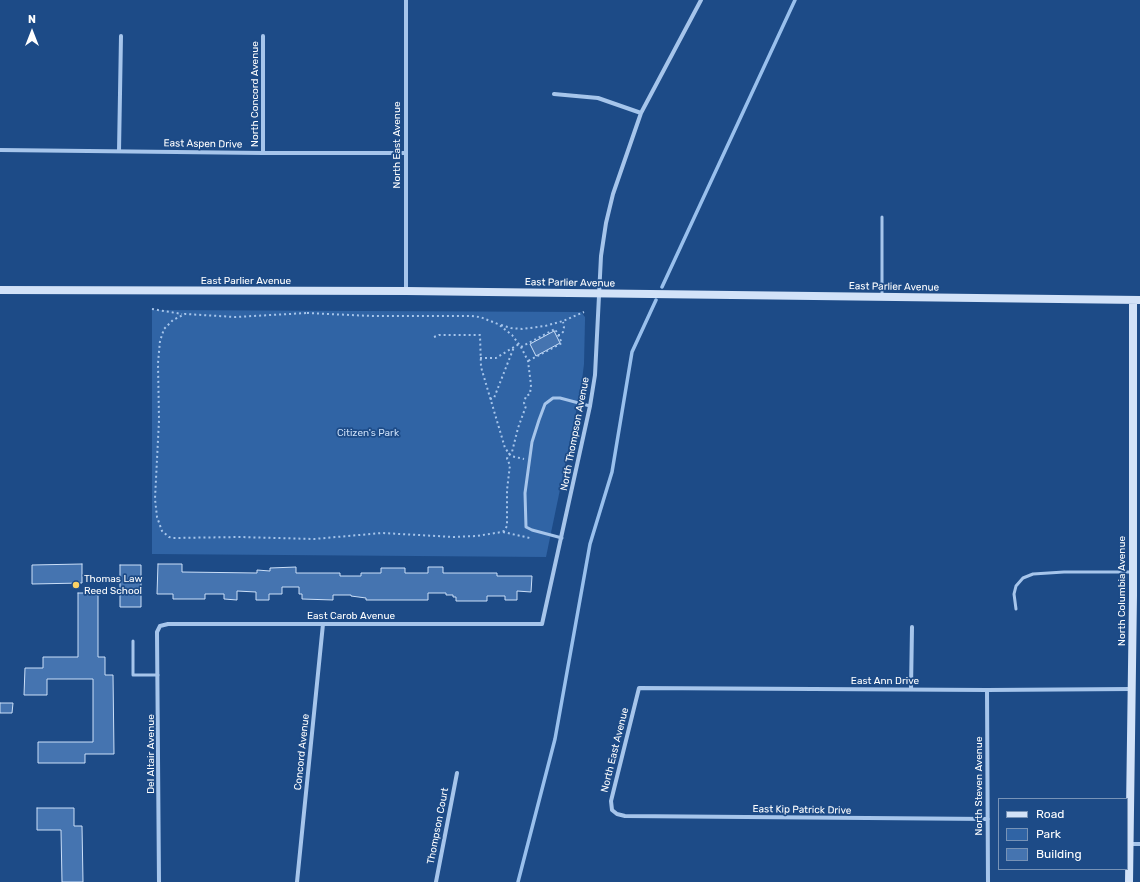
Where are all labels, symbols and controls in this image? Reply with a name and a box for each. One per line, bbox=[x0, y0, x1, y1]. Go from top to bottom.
north arrow bbox=[12, 12, 52, 52]
text: N bbox=[28, 13, 36, 26]
street label: North Concord Avenue bbox=[249, 41, 261, 147]
street label: North East Avenue bbox=[391, 102, 403, 188]
street label: East Aspen Drive bbox=[163, 137, 243, 151]
street label: East Parlier Avenue bbox=[201, 275, 291, 287]
street label: East Parlier Avenue bbox=[525, 276, 615, 290]
street label: East Parlier Avenue bbox=[849, 280, 939, 294]
street label: North Thompson Avenue bbox=[558, 376, 592, 492]
park label: Citizen's Park bbox=[337, 427, 399, 439]
street label: North Columbia Avenue bbox=[1116, 536, 1128, 646]
place label: Thomas Law Reed School bbox=[84, 573, 143, 596]
marker: Thomas Law Reed School bbox=[71, 580, 81, 590]
street label: East Carob Avenue bbox=[307, 610, 395, 622]
street label: East Ann Drive bbox=[851, 675, 919, 687]
street label: North East Avenue bbox=[599, 706, 631, 794]
street label: Concord Avenue bbox=[292, 713, 312, 791]
street label: Del Altair Avenue bbox=[145, 714, 157, 794]
street label: North Steven Avenue bbox=[973, 737, 985, 835]
street label: Thompson Court bbox=[425, 787, 451, 865]
legend bbox=[998, 798, 1128, 870]
street label: East Kip Patrick Drive bbox=[752, 803, 852, 817]
text: Road bbox=[1036, 807, 1064, 821]
text: Park bbox=[1036, 827, 1061, 841]
text: Building bbox=[1036, 847, 1082, 861]

